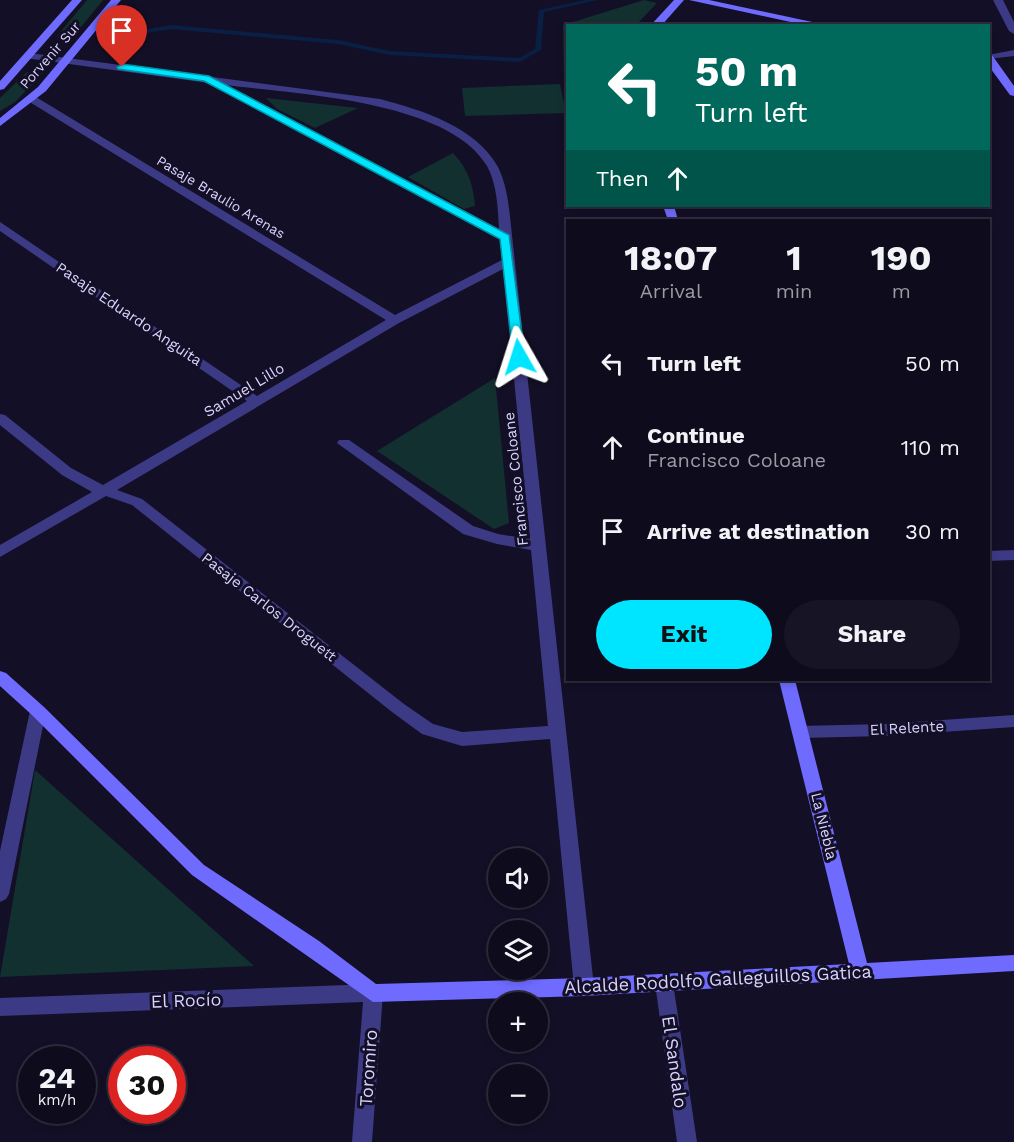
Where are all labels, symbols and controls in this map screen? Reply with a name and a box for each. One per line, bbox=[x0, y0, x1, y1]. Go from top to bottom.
pin bbox=[96, 5, 147, 67]
icon: arrive bbox=[105, 14, 138, 47]
street label: Porvenir Sur bbox=[17, 18, 84, 92]
text: 50 m bbox=[695, 47, 798, 96]
icon: left bbox=[596, 48, 674, 126]
text: Turn left bbox=[695, 97, 807, 129]
street label: Pasaje Braulio Arenas bbox=[154, 152, 288, 242]
icon: ahead bbox=[661, 162, 694, 195]
text: Then bbox=[596, 166, 649, 191]
text: 18:07 bbox=[624, 237, 717, 279]
text: 1 bbox=[786, 237, 802, 279]
text: 190 bbox=[871, 237, 932, 279]
street label: Pasaje Eduardo Anguita bbox=[53, 258, 206, 370]
text: Arrival bbox=[640, 279, 702, 303]
text: min bbox=[776, 279, 812, 303]
text: m bbox=[892, 279, 911, 303]
position arrow bbox=[487, 325, 551, 389]
icon: left bbox=[596, 347, 629, 380]
text: Turn left bbox=[647, 351, 741, 376]
text: 50 m bbox=[905, 351, 960, 376]
street label: Samuel Lillo bbox=[201, 359, 287, 421]
street label: Francisco Coloane bbox=[500, 411, 532, 547]
text: Continue bbox=[647, 423, 745, 448]
icon: ahead bbox=[596, 431, 629, 464]
text: 110 m bbox=[901, 435, 960, 460]
text: Francisco Coloane bbox=[647, 448, 826, 472]
icon: arrive bbox=[596, 515, 629, 548]
text: Arrive at destination bbox=[647, 519, 870, 544]
text: 30 m bbox=[905, 519, 960, 544]
street label: Pasaje Carlos Droguett bbox=[198, 549, 341, 666]
button: Exit bbox=[596, 600, 772, 669]
button: Share bbox=[784, 600, 960, 669]
street label: El Relente bbox=[869, 717, 945, 739]
street label: La Niebla bbox=[807, 791, 841, 862]
map controls bbox=[488, 848, 548, 1124]
button: sound bbox=[488, 848, 548, 908]
button: layers bbox=[488, 920, 548, 980]
street label: Alcalde Rodolfo Galleguillos Gatica bbox=[564, 960, 872, 998]
street label: El Rocío bbox=[150, 988, 222, 1012]
button: + bbox=[488, 992, 548, 1052]
street label: El Sandalo bbox=[658, 1014, 692, 1110]
street label: Toromiro bbox=[355, 1029, 381, 1107]
speed limit sign: 30 bbox=[108, 1046, 186, 1124]
text: 24 bbox=[39, 1060, 75, 1095]
button: − bbox=[488, 1064, 548, 1124]
text: km/h bbox=[38, 1091, 76, 1109]

